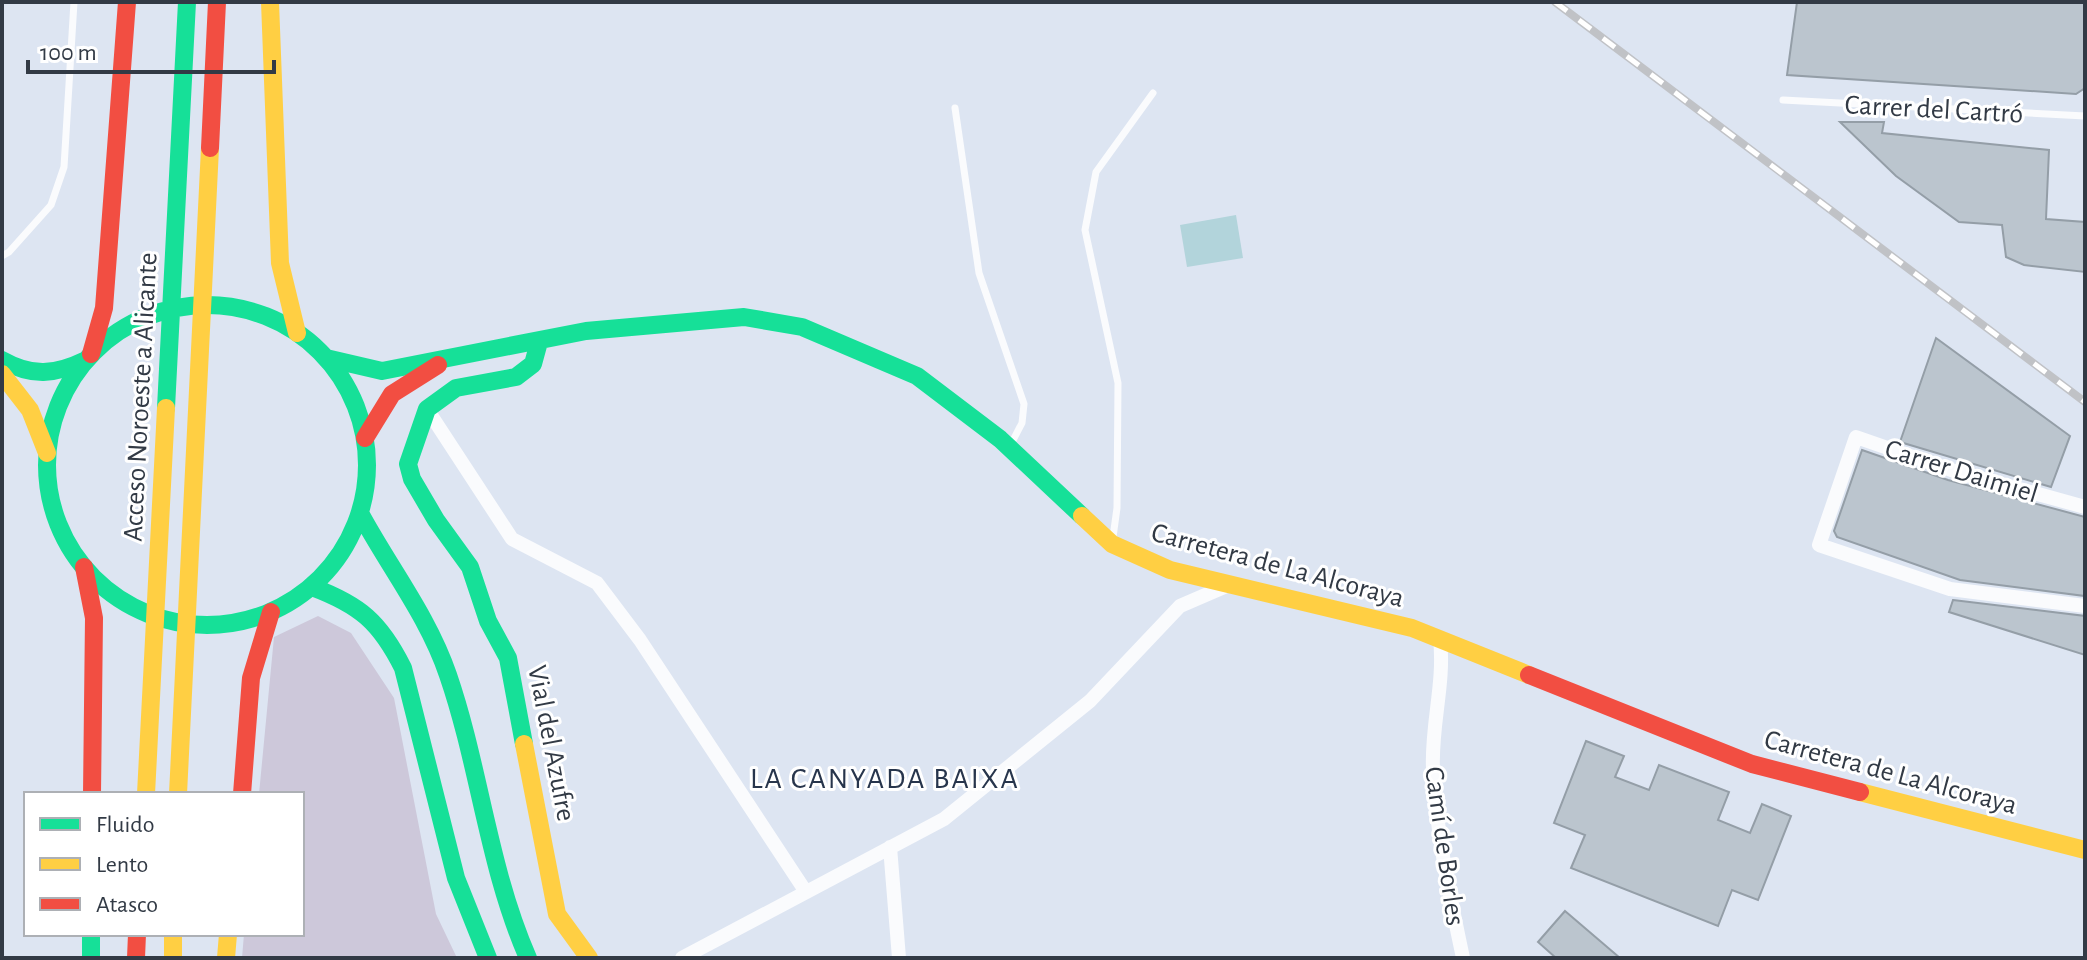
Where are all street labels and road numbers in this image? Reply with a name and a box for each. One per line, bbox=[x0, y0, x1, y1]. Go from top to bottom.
street label: Carrer del Cartró bbox=[1844, 91, 2024, 129]
street label: Acceso Noroeste a Alicante bbox=[119, 252, 163, 542]
street label: Carrer Daimiel bbox=[1881, 435, 2041, 508]
street label: Carretera de La Alcoraya bbox=[1148, 519, 1407, 613]
street label: Vial del Azufre bbox=[522, 663, 580, 824]
street label: Carretera de La Alcoraya bbox=[1761, 726, 2020, 820]
street label: Camí de Borles bbox=[1419, 765, 1469, 928]

